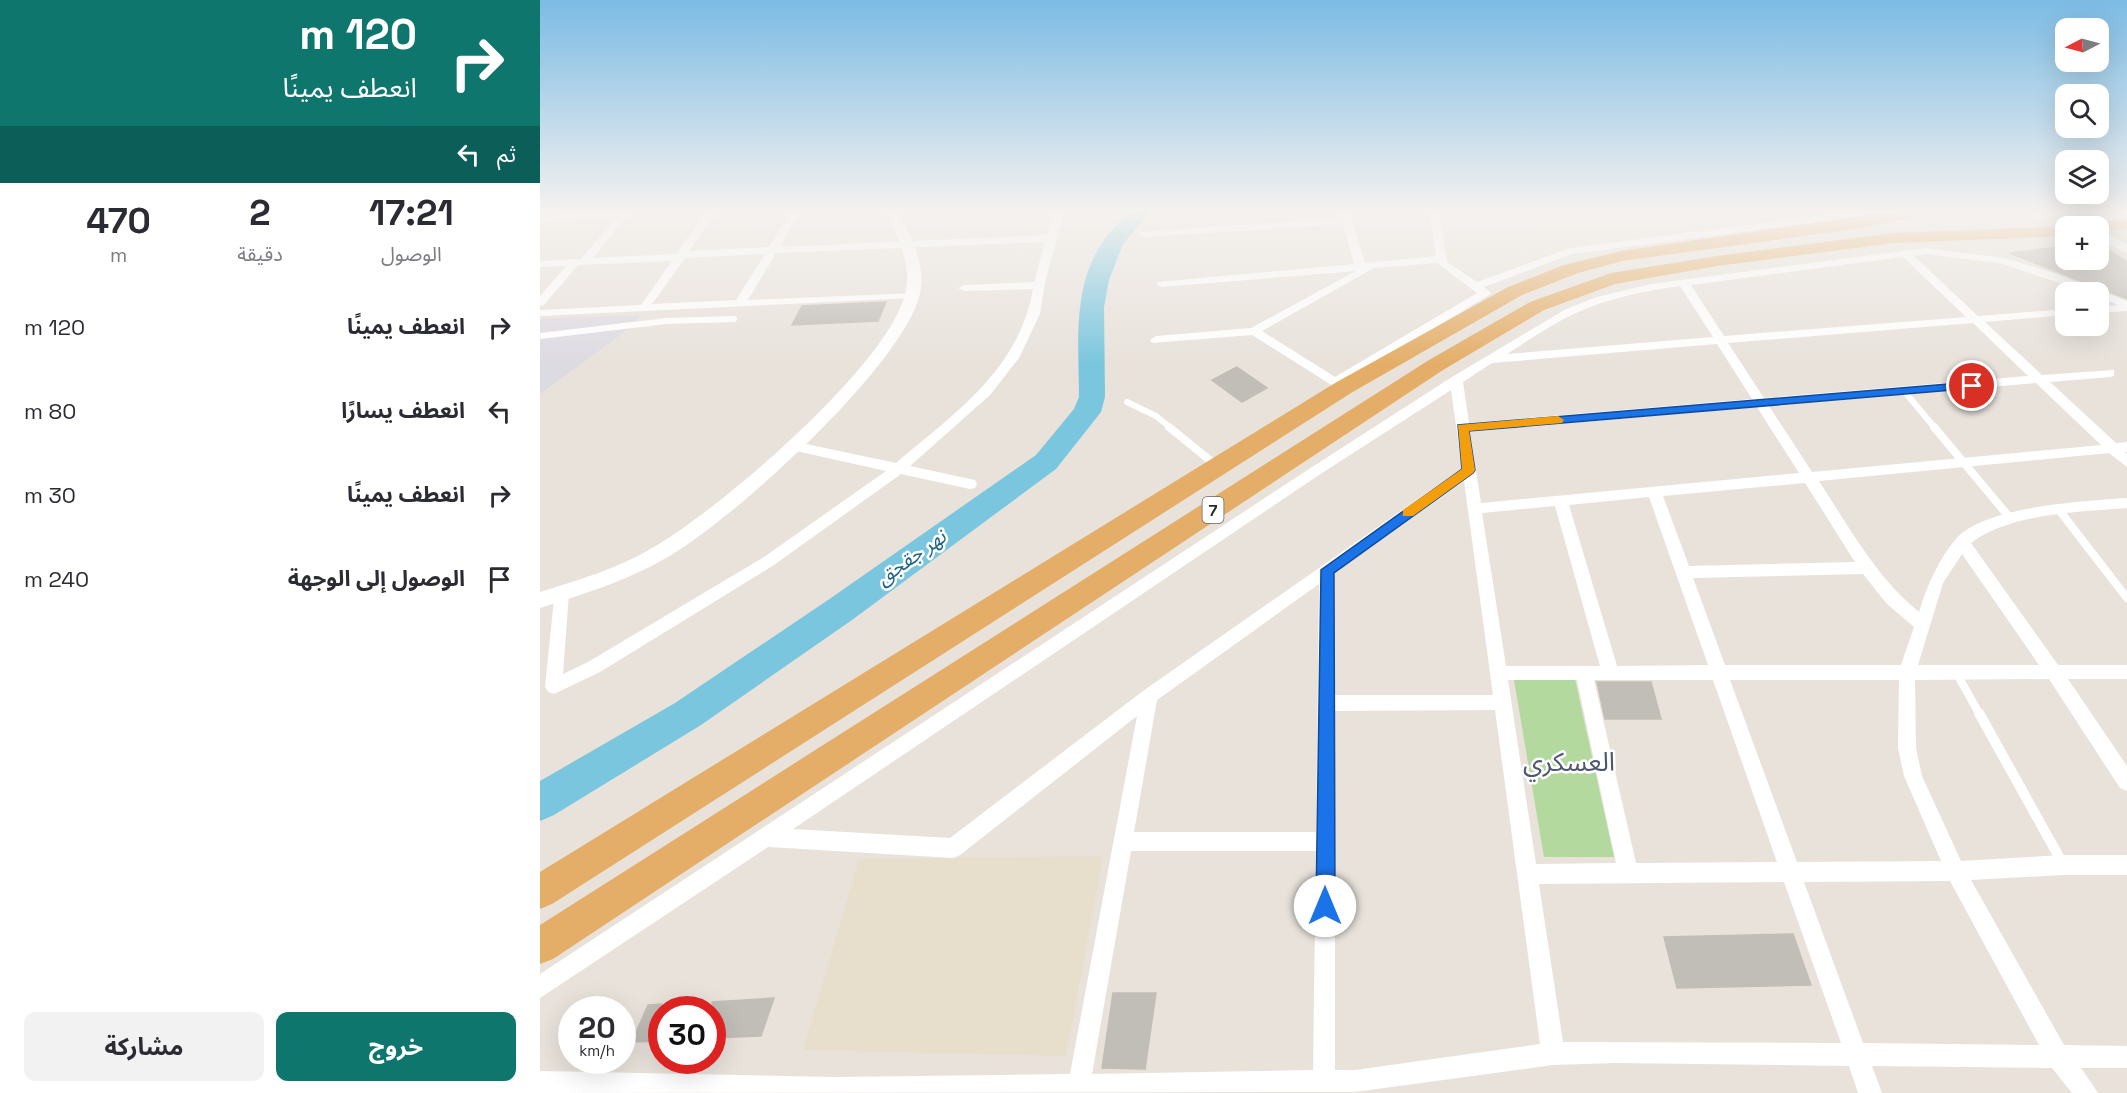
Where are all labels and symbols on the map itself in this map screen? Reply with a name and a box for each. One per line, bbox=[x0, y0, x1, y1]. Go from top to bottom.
north arrow bbox=[2055, 18, 2109, 72]
pin bbox=[1946, 360, 1997, 411]
road number: 7 bbox=[1202, 497, 1224, 523]
water label: نهر جقجق bbox=[871, 523, 952, 590]
district label: العسكري bbox=[1523, 745, 1615, 782]
position arrow bbox=[1293, 874, 1357, 938]
speed limit sign: 30 bbox=[648, 996, 726, 1074]

